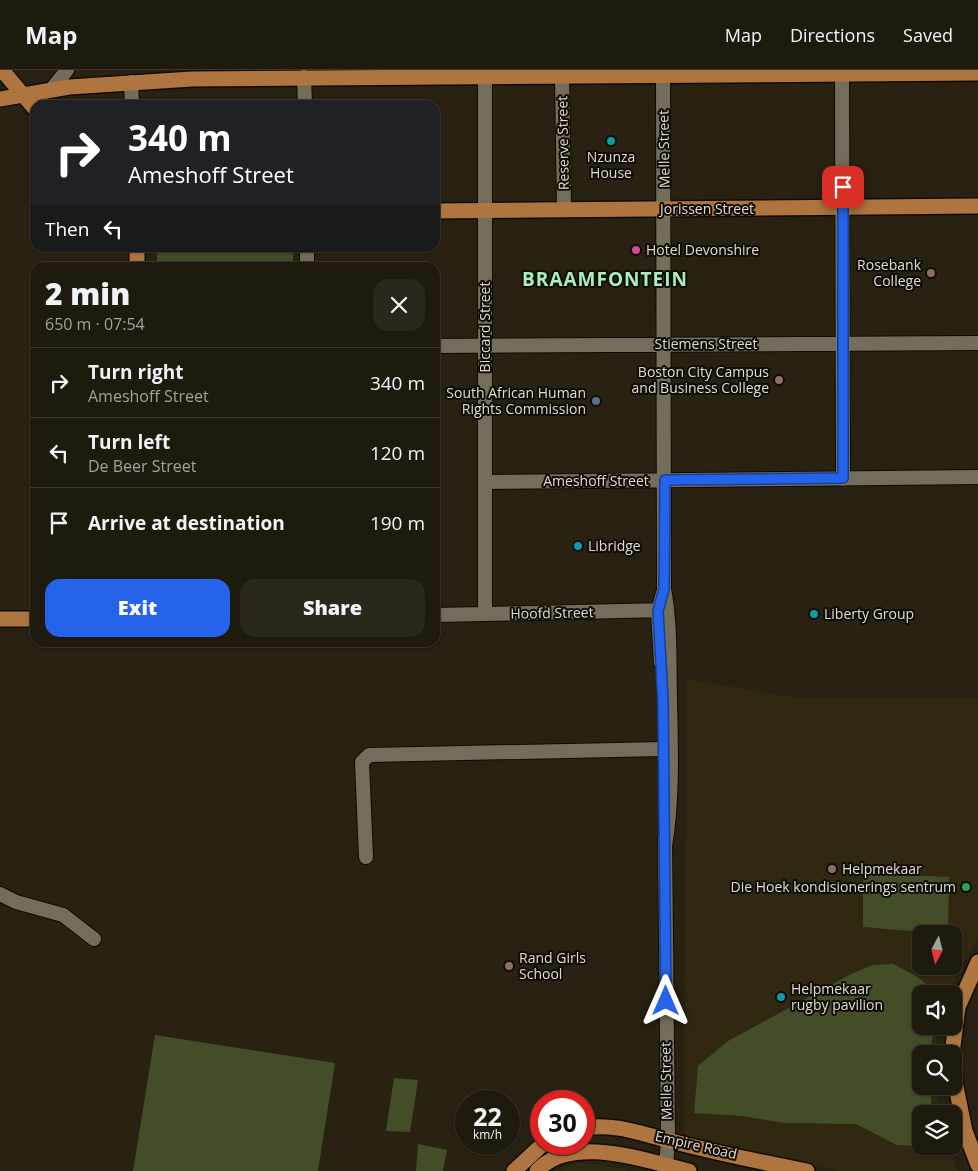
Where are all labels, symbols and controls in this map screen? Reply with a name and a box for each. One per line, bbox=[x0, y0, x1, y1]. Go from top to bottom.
text: Map bbox=[25, 18, 77, 51]
text: Map bbox=[725, 23, 762, 47]
text: Directions bbox=[790, 23, 875, 47]
text: Saved bbox=[903, 23, 953, 47]
street label: Reserve Street bbox=[552, 96, 573, 190]
street label: Melle Street bbox=[653, 110, 674, 188]
text: 340 m bbox=[128, 114, 232, 161]
icon: right bbox=[45, 120, 110, 185]
marker: Nzunza House bbox=[605, 135, 617, 147]
place label: Nzunza House bbox=[587, 147, 635, 182]
text: Ameshoff Street bbox=[128, 159, 294, 189]
pin bbox=[822, 166, 864, 208]
icon: arrive bbox=[829, 173, 857, 201]
street label: Jorissen Street bbox=[658, 199, 754, 218]
icon: left bbox=[99, 215, 127, 243]
text: Then bbox=[45, 216, 89, 242]
place label: Hotel Devonshire bbox=[646, 240, 759, 259]
marker: Hotel Devonshire bbox=[630, 244, 642, 256]
place label: Rosebank College bbox=[857, 255, 922, 290]
district label: BRAAMFONTEIN bbox=[522, 266, 688, 292]
marker: Rosebank College bbox=[925, 267, 937, 279]
text: 2 min bbox=[45, 273, 130, 314]
button: close bbox=[373, 279, 425, 331]
street label: Biccard Street bbox=[475, 282, 494, 372]
text: 650 m · 07:54 bbox=[45, 313, 145, 335]
street label: Stiemens Street bbox=[655, 334, 757, 353]
text: Turn right bbox=[88, 359, 183, 385]
place label: Boston City Campus and Business College bbox=[632, 362, 769, 397]
icon: right bbox=[45, 369, 73, 397]
text: 340 m bbox=[370, 370, 425, 396]
marker: Boston City Campus and Business College bbox=[773, 374, 785, 386]
place label: South African Human Rights Commission bbox=[446, 383, 586, 418]
text: Ameshoff Street bbox=[88, 385, 209, 407]
marker: South African Human Rights Commission bbox=[590, 395, 602, 407]
text: Turn left bbox=[88, 429, 170, 455]
icon: left bbox=[45, 439, 73, 467]
text: 120 m bbox=[370, 440, 425, 466]
text: De Beer Street bbox=[88, 455, 196, 477]
street label: Ameshoff Street bbox=[543, 471, 649, 490]
icon: arrive bbox=[45, 509, 73, 537]
text: Arrive at destination bbox=[88, 510, 285, 536]
text: 190 m bbox=[370, 510, 425, 536]
place label: Libridge bbox=[588, 536, 641, 555]
marker: Libridge bbox=[572, 540, 584, 552]
button: Exit bbox=[45, 579, 230, 637]
button: Share bbox=[240, 579, 425, 637]
street label: Hoofd Street bbox=[510, 602, 594, 623]
place label: Liberty Group bbox=[824, 604, 914, 623]
marker: Liberty Group bbox=[808, 608, 820, 620]
place label: Helpmekaar bbox=[842, 859, 922, 878]
marker: Helpmekaar bbox=[826, 863, 838, 875]
place label: Die Hoek kondisionerings sentrum bbox=[731, 877, 956, 896]
marker: Die Hoek kondisionerings sentrum bbox=[960, 881, 972, 893]
north arrow bbox=[912, 925, 962, 975]
map controls bbox=[912, 925, 962, 1155]
place label: Rand Girls School bbox=[519, 948, 586, 983]
marker: Rand Girls School bbox=[503, 960, 515, 972]
position arrow bbox=[639, 974, 691, 1026]
place label: Helpmekaar rugby pavilion bbox=[791, 979, 883, 1014]
button: sound bbox=[912, 985, 962, 1035]
marker: Helpmekaar rugby pavilion bbox=[775, 991, 787, 1003]
street label: Melle Street bbox=[655, 1042, 676, 1120]
button: search bbox=[912, 1045, 962, 1095]
speed limit sign: 30 bbox=[530, 1090, 595, 1155]
text: 22 bbox=[473, 1099, 502, 1133]
button: layers bbox=[912, 1105, 962, 1155]
text: km/h bbox=[473, 1126, 502, 1143]
street label: Empire Road bbox=[653, 1126, 739, 1163]

